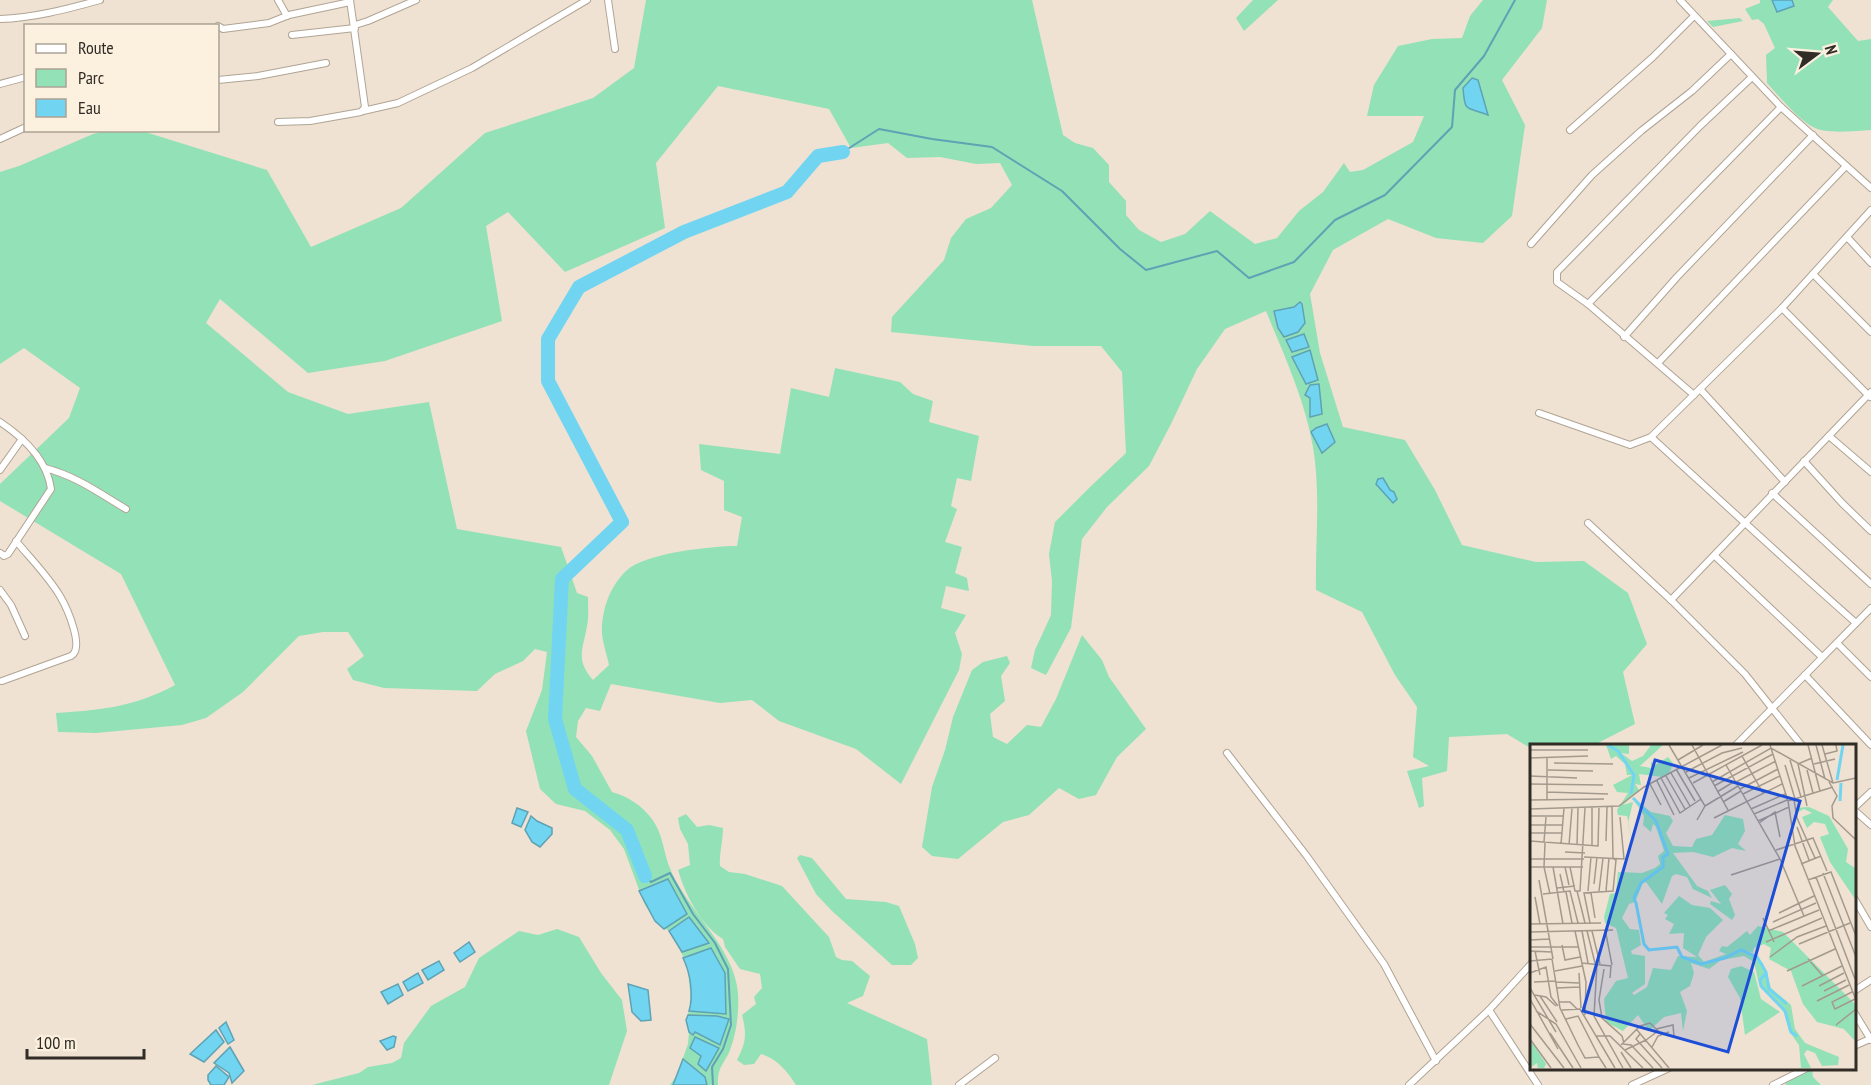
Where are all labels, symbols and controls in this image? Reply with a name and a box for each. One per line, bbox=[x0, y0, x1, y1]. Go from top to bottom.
legend bbox=[24, 24, 219, 132]
north arrow bbox=[1787, 24, 1847, 84]
text: Route bbox=[78, 36, 114, 59]
text: N bbox=[1821, 43, 1842, 57]
text: Parc bbox=[78, 66, 105, 89]
text: Eau bbox=[78, 96, 101, 119]
inset map bbox=[1530, 744, 1856, 1070]
scale bar bbox=[27, 1022, 144, 1060]
text: 100 m bbox=[36, 1031, 76, 1054]

